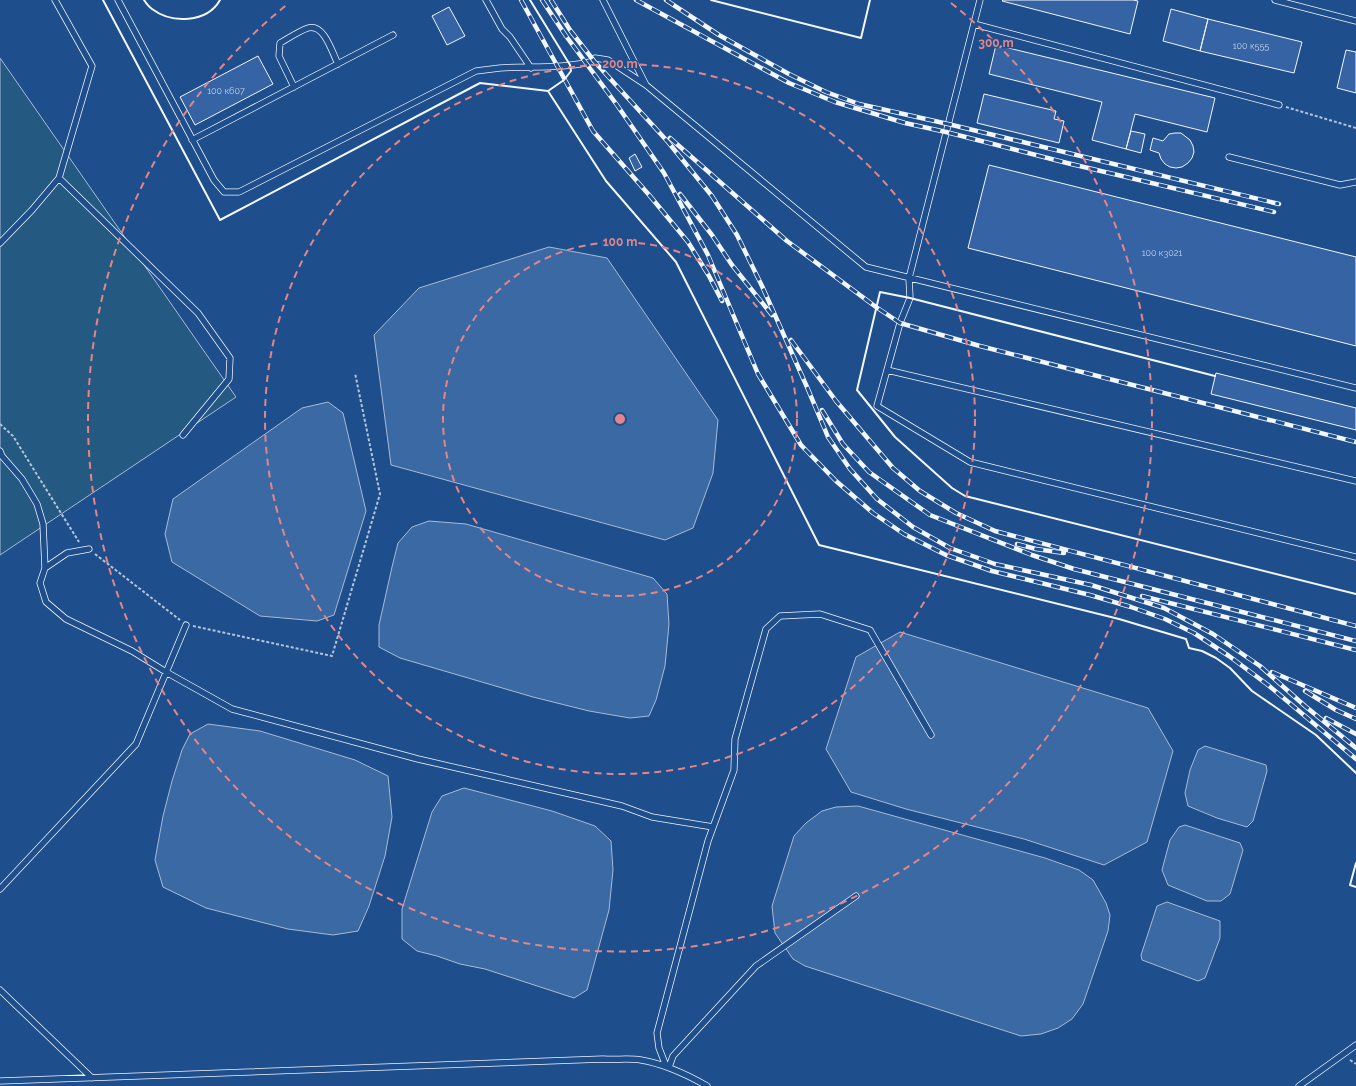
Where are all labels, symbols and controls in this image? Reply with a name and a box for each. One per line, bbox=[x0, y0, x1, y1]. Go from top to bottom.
text: 300 m bbox=[978, 36, 1014, 50]
house number: 100 к555 bbox=[1233, 41, 1269, 51]
text: 200 m bbox=[602, 57, 638, 71]
house number: 100 к607 bbox=[207, 86, 245, 96]
text: 100 m bbox=[603, 235, 637, 249]
house number: 100 к3021 bbox=[1142, 248, 1182, 258]
centre of rings bbox=[613, 412, 627, 426]

